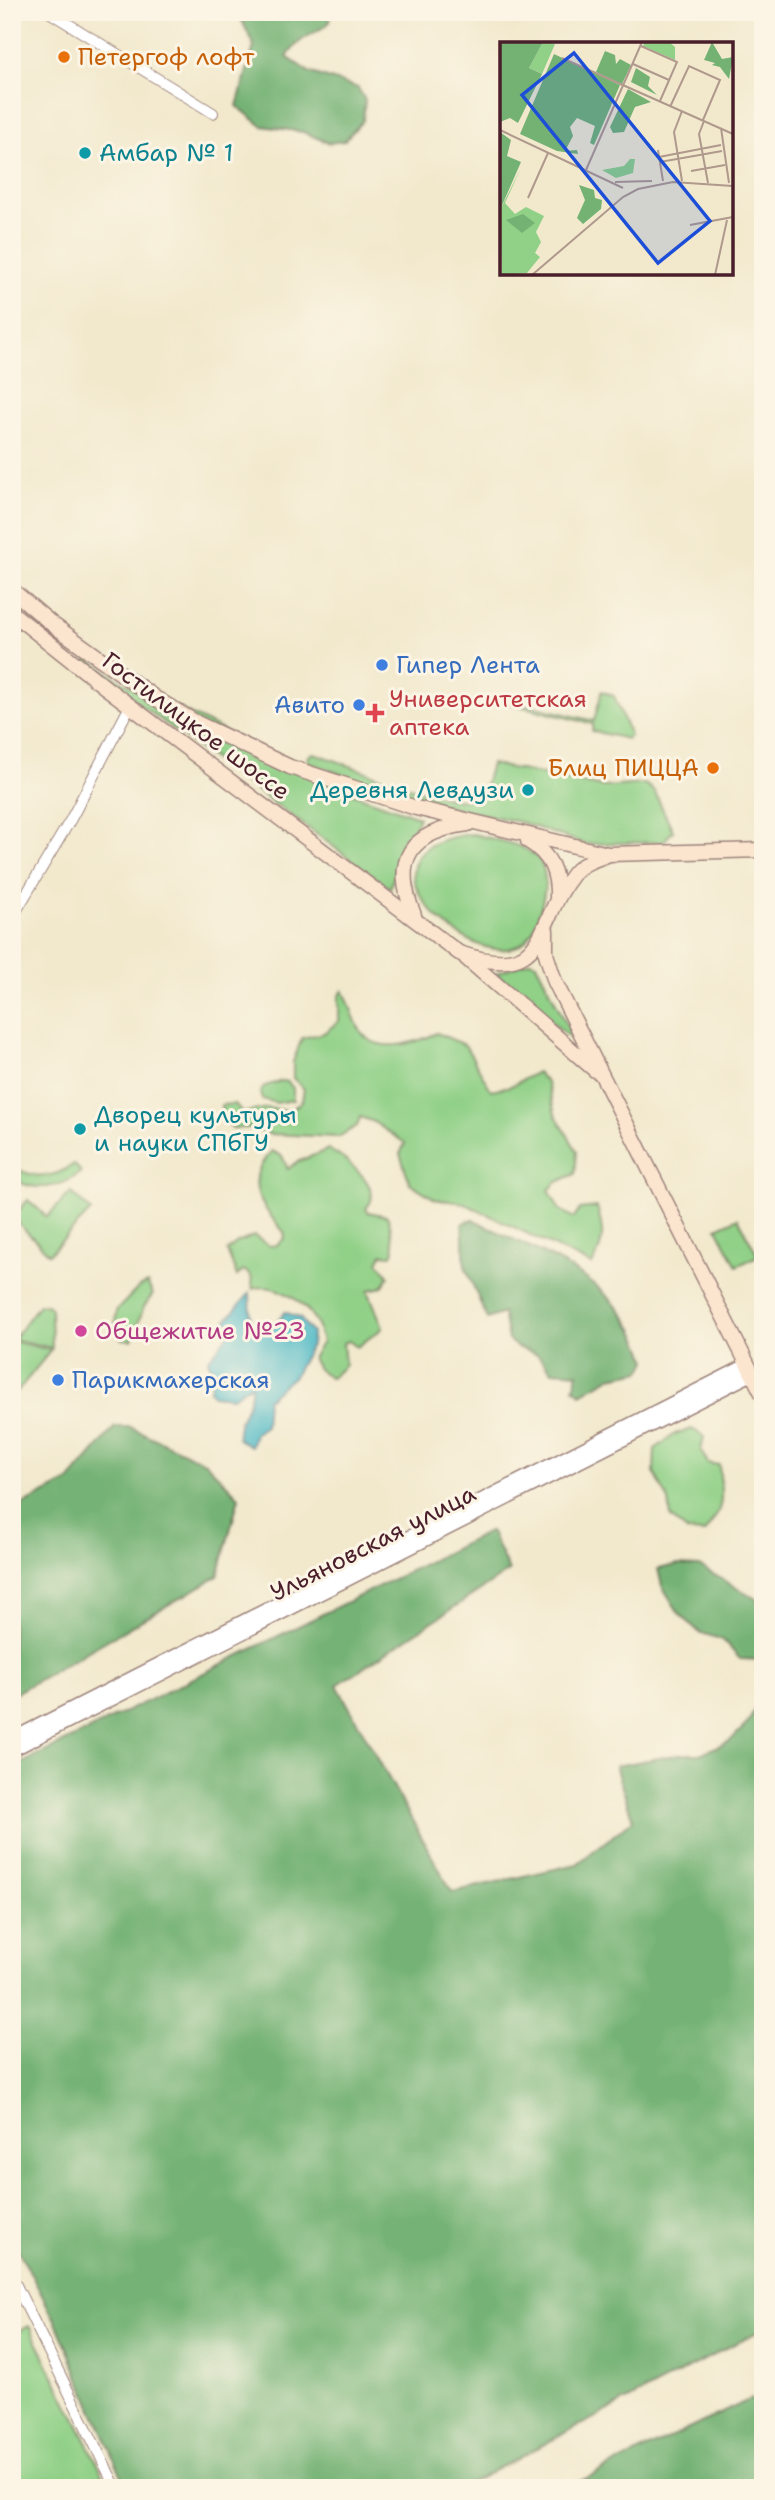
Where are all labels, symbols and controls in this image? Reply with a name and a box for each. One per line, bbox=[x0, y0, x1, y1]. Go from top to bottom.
place label: Петергоф лофт bbox=[78, 41, 255, 73]
inset map bbox=[500, 42, 733, 275]
marker: Петергоф лофт bbox=[56, 49, 72, 65]
place label: Амбар № 1 bbox=[99, 137, 233, 169]
marker: Амбар № 1 bbox=[77, 145, 93, 161]
street label: Гостилицкое шоссе bbox=[95, 645, 297, 807]
place label: Гипер Лента bbox=[396, 649, 540, 681]
marker: Гипер Лента bbox=[374, 657, 390, 673]
place label: Университетская аптека bbox=[389, 683, 587, 743]
place label: Авито bbox=[274, 689, 345, 721]
marker: Авито bbox=[351, 697, 367, 713]
marker: Университетская аптека bbox=[367, 705, 383, 721]
place label: Блиц ПИЦЦА bbox=[548, 752, 699, 784]
marker: Блиц ПИЦЦА bbox=[705, 760, 721, 776]
place label: Деревня Левдузи bbox=[310, 774, 514, 806]
marker: Деревня Левдузи bbox=[520, 782, 536, 798]
place label: Дворец культуры и науки СПбГУ bbox=[94, 1099, 297, 1159]
marker: Дворец культуры и науки СПбГУ bbox=[72, 1121, 88, 1137]
place label: Общежитие №23 bbox=[95, 1315, 305, 1347]
marker: Общежитие №23 bbox=[73, 1323, 89, 1339]
place label: Парикмахерская bbox=[72, 1364, 270, 1396]
marker: Парикмахерская bbox=[50, 1372, 66, 1388]
street label: Ульяновская улица bbox=[265, 1477, 481, 1609]

